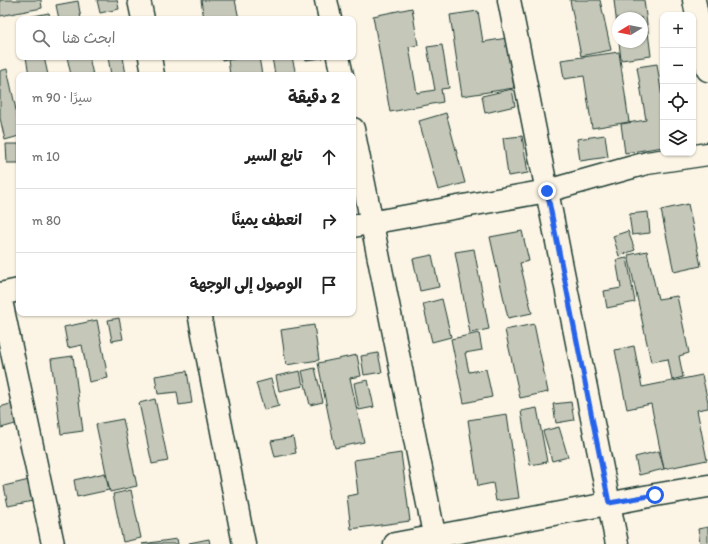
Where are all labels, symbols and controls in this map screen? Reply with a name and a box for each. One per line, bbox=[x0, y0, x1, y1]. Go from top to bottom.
north arrow bbox=[612, 12, 648, 48]
map controls bbox=[660, 12, 696, 156]
button: + bbox=[660, 12, 696, 48]
search box bbox=[16, 16, 356, 60]
icon: search bbox=[30, 27, 52, 49]
text: ابحث هنا bbox=[62, 29, 116, 47]
button: − bbox=[660, 48, 696, 84]
button: locate bbox=[660, 84, 696, 120]
text: 2 دقيقة bbox=[288, 87, 340, 107]
text: سيرًا · 90 m bbox=[32, 90, 92, 105]
button: layers bbox=[660, 120, 696, 156]
icon: ahead bbox=[318, 146, 340, 168]
text: تابع السير bbox=[245, 147, 302, 165]
text: 10 m bbox=[32, 149, 60, 164]
route end bbox=[538, 182, 556, 200]
icon: right bbox=[318, 210, 340, 232]
text: انعطف يمينًا bbox=[232, 211, 302, 229]
text: 80 m bbox=[32, 213, 61, 228]
icon: arrive bbox=[318, 274, 340, 296]
text: الوصول إلى الوجهة bbox=[190, 275, 302, 293]
route start bbox=[646, 486, 664, 504]

